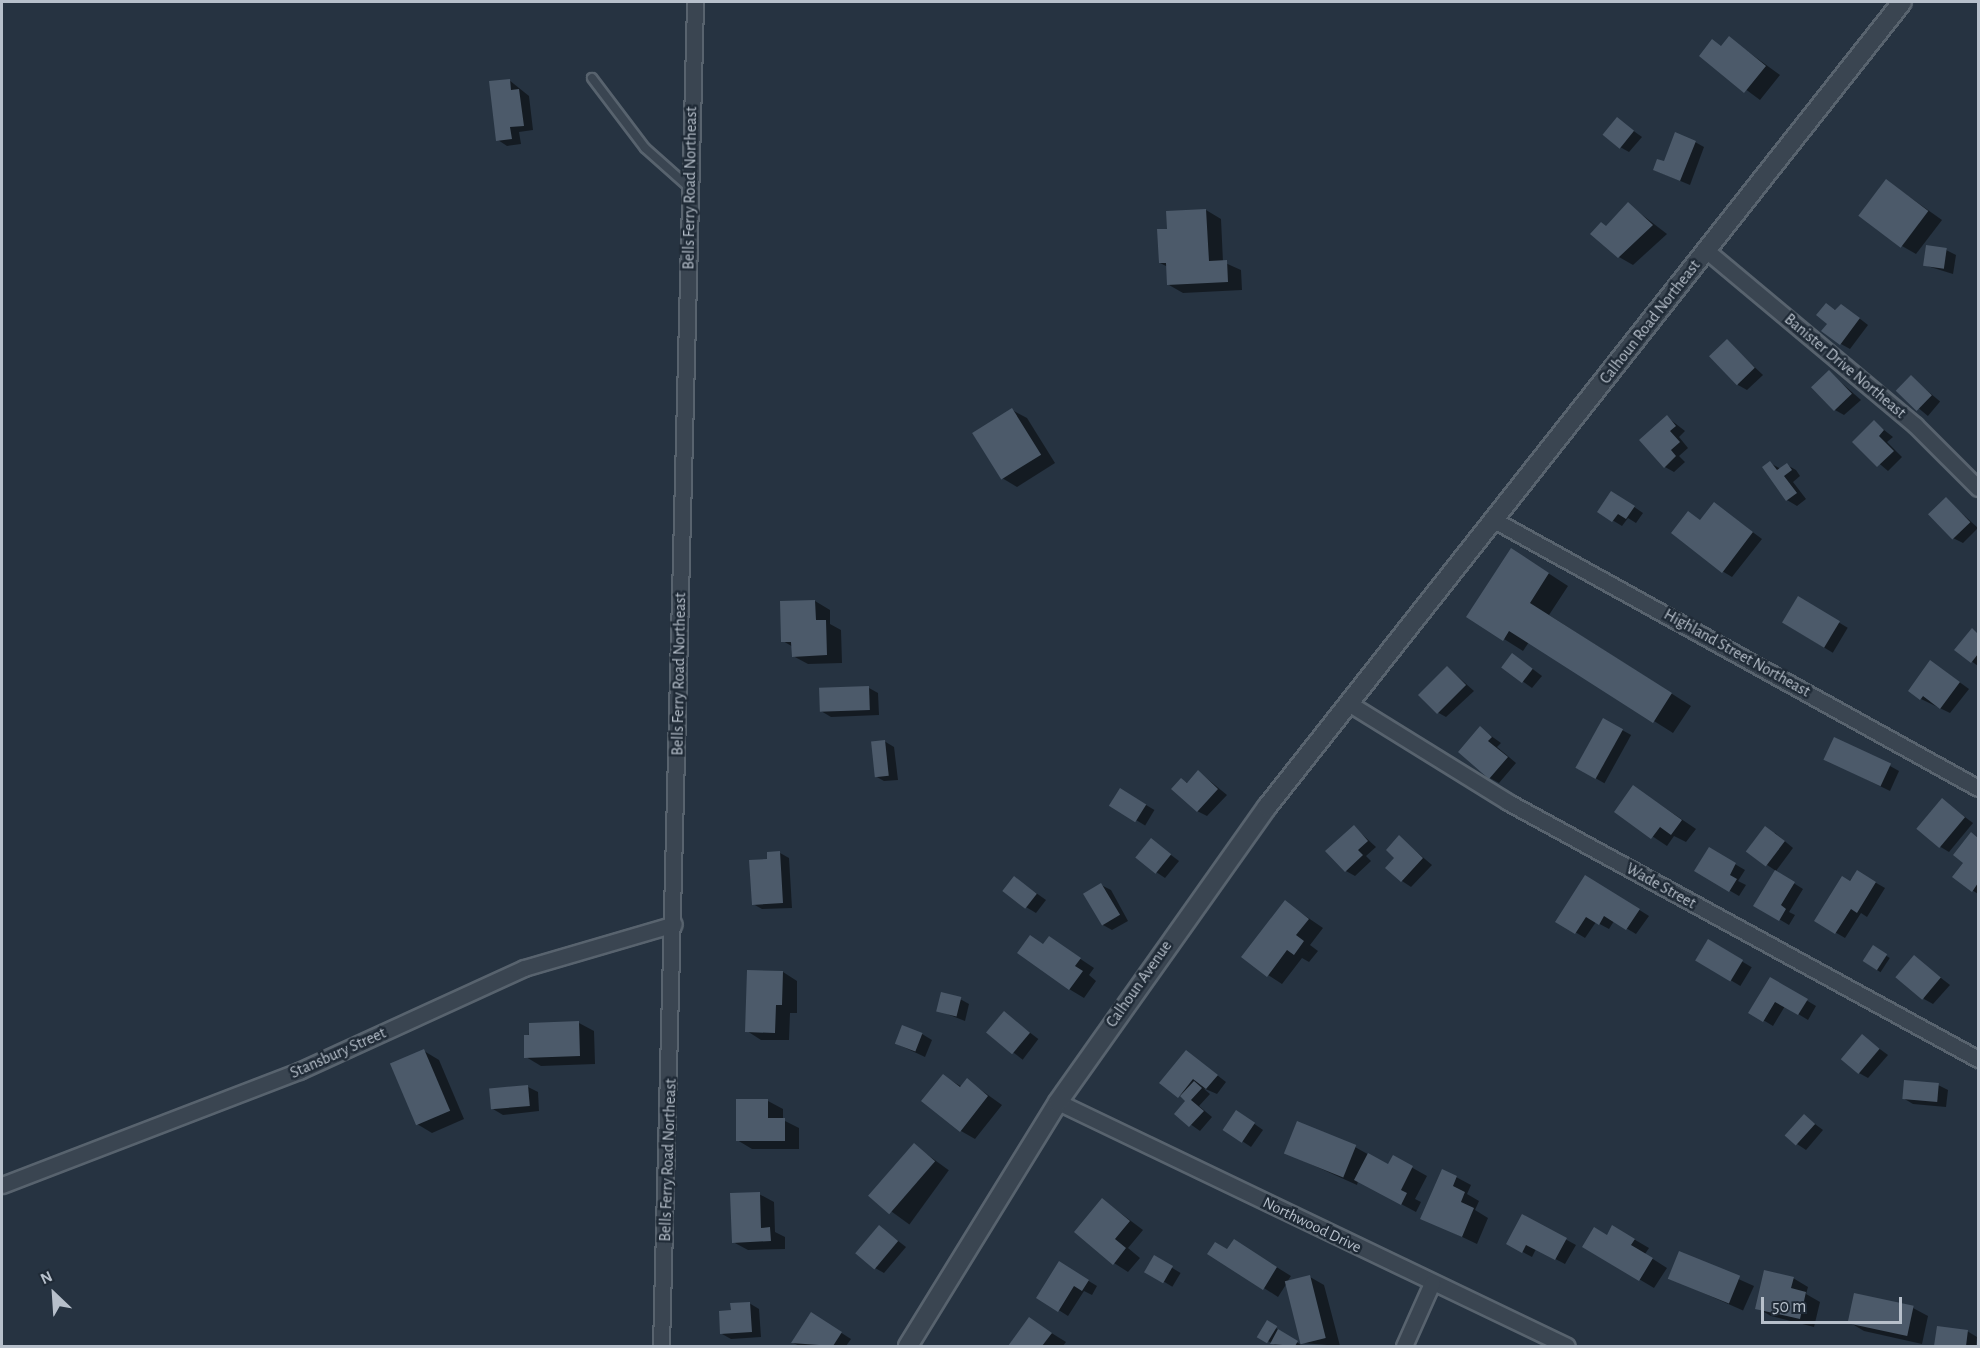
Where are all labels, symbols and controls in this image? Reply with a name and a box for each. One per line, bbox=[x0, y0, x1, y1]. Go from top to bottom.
street label: Bells Ferry Road Northeast bbox=[679, 106, 701, 270]
street label: Calhoun Road Northeast bbox=[1596, 256, 1704, 388]
street label: Banister Drive Northeast bbox=[1780, 310, 1910, 422]
street label: Bells Ferry Road Northeast bbox=[668, 592, 690, 756]
street label: Highland Street Northeast bbox=[1661, 605, 1813, 701]
street label: Wade Street bbox=[1623, 859, 1699, 913]
street label: Calhoun Avenue bbox=[1102, 937, 1176, 1031]
street label: Stansbury Street bbox=[287, 1023, 389, 1083]
street label: Bells Ferry Road Northeast bbox=[656, 1078, 680, 1242]
street label: Northwood Drive bbox=[1260, 1193, 1364, 1257]
north arrow bbox=[24, 1264, 84, 1324]
text: N bbox=[38, 1268, 55, 1287]
scale bar bbox=[1764, 1285, 1905, 1323]
text: 50 m bbox=[1772, 1298, 1806, 1316]

